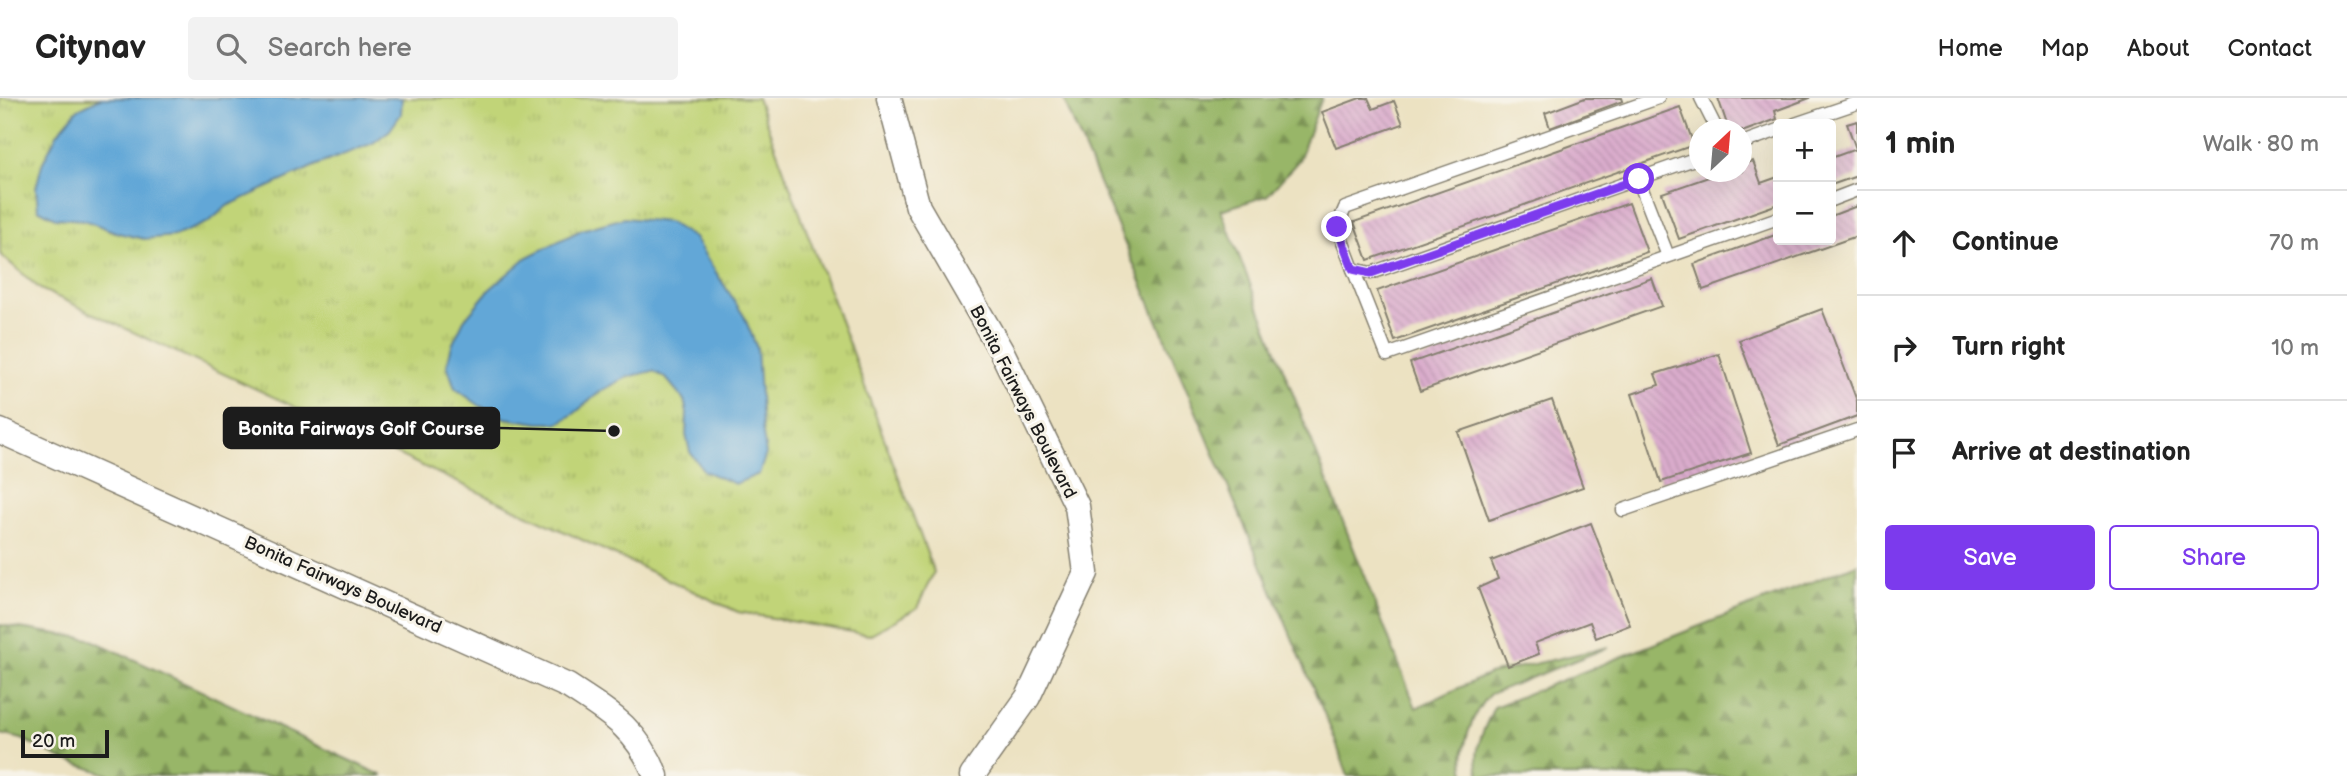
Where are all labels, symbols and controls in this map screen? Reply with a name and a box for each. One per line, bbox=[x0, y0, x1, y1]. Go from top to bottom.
search box bbox=[188, 17, 678, 80]
text: Citynav bbox=[35, 28, 146, 68]
icon: search bbox=[212, 29, 250, 67]
text: Search here bbox=[268, 33, 412, 64]
text: Home bbox=[1938, 34, 2003, 63]
text: Map bbox=[2041, 34, 2089, 63]
text: About bbox=[2127, 34, 2189, 63]
text: Contact bbox=[2227, 34, 2312, 63]
north arrow bbox=[1689, 119, 1752, 182]
map controls bbox=[1773, 119, 1836, 245]
button: + bbox=[1773, 119, 1836, 182]
text: 1 min bbox=[1885, 126, 1955, 162]
text: Walk · 80 m bbox=[2203, 130, 2319, 158]
route start bbox=[1623, 163, 1654, 194]
button: − bbox=[1773, 182, 1836, 245]
route end bbox=[1321, 211, 1352, 242]
icon: ahead bbox=[1885, 224, 1923, 262]
text: Continue bbox=[1952, 227, 2059, 258]
text: 70 m bbox=[2269, 229, 2319, 257]
street label: Bonita Fairways Boulevard bbox=[965, 302, 1081, 502]
icon: right bbox=[1885, 329, 1923, 367]
text: Turn right bbox=[1952, 332, 2065, 363]
text: 10 m bbox=[2271, 334, 2319, 362]
callout: Bonita Fairways Golf Course bbox=[224, 408, 499, 448]
text: Bonita Fairways Golf Course bbox=[238, 418, 484, 441]
icon: arrive bbox=[1885, 434, 1923, 472]
text: Arrive at destination bbox=[1952, 437, 2191, 468]
button: Save bbox=[1885, 525, 2095, 590]
button: Share bbox=[2109, 525, 2319, 590]
street label: Bonita Fairways Boulevard bbox=[241, 532, 445, 638]
scale bar bbox=[21, 727, 108, 759]
text: 20 m bbox=[32, 730, 75, 753]

